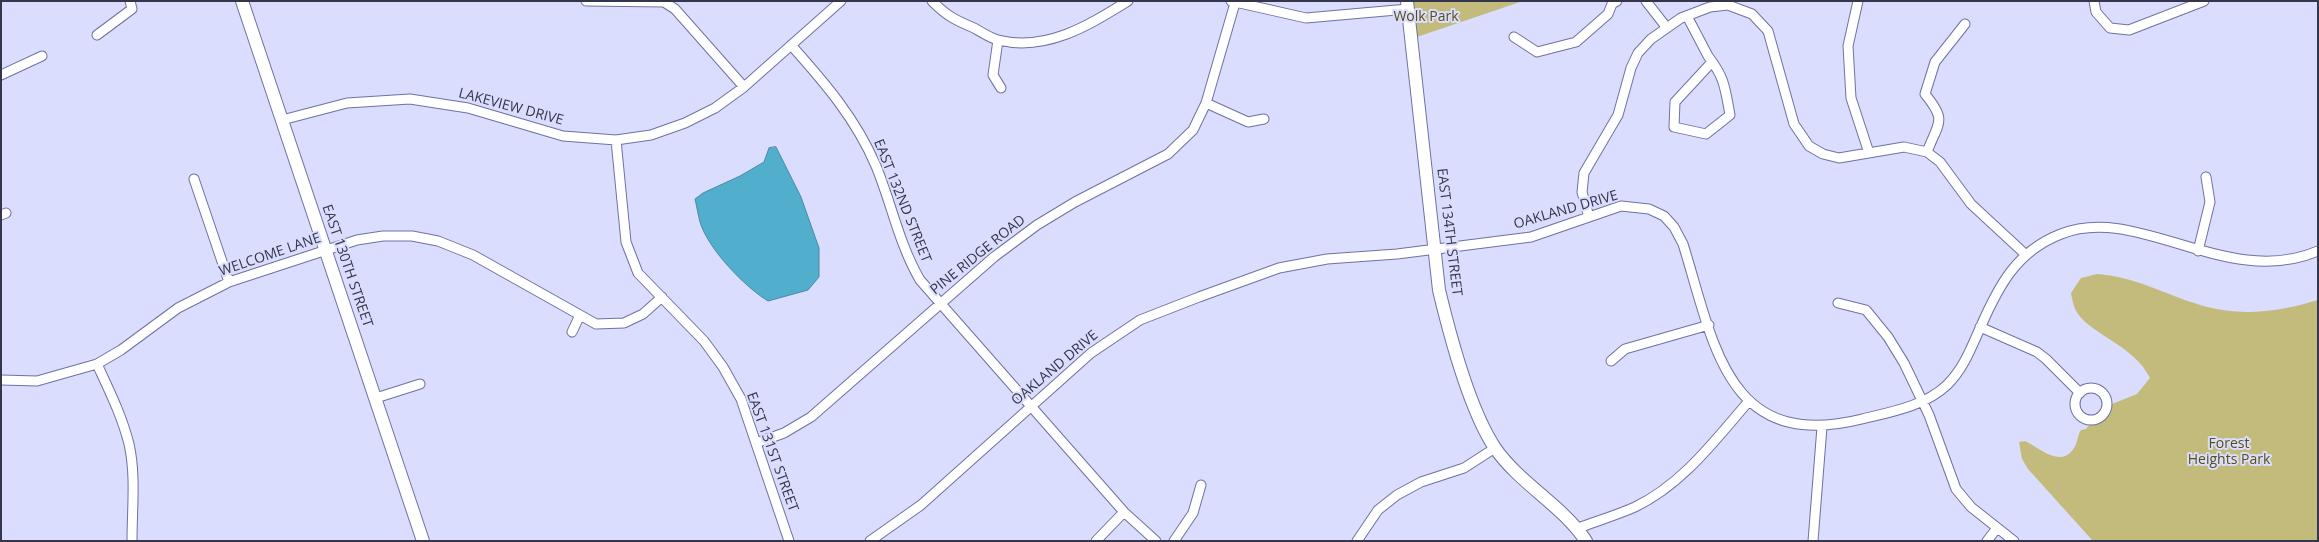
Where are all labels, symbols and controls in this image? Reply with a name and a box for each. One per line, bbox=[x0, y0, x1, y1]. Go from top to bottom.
park label: Wolk Park bbox=[1393, 9, 1459, 25]
street label: LAKEVIEW DRIVE bbox=[457, 85, 565, 129]
street label: EAST 132ND STREET bbox=[870, 137, 934, 265]
street label: EAST 134TH STREET bbox=[1433, 167, 1465, 297]
street label: OAKLAND DRIVE bbox=[1512, 187, 1620, 233]
street label: EAST 130TH STREET bbox=[318, 202, 376, 330]
street label: PINE RIDGE ROAD bbox=[927, 212, 1029, 298]
street label: WELCOME LANE bbox=[217, 230, 323, 280]
street label: OAKLAND DRIVE bbox=[1008, 327, 1102, 409]
street label: EAST 131ST STREET bbox=[743, 390, 801, 514]
park label: Forest Heights Park bbox=[2188, 436, 2270, 468]

